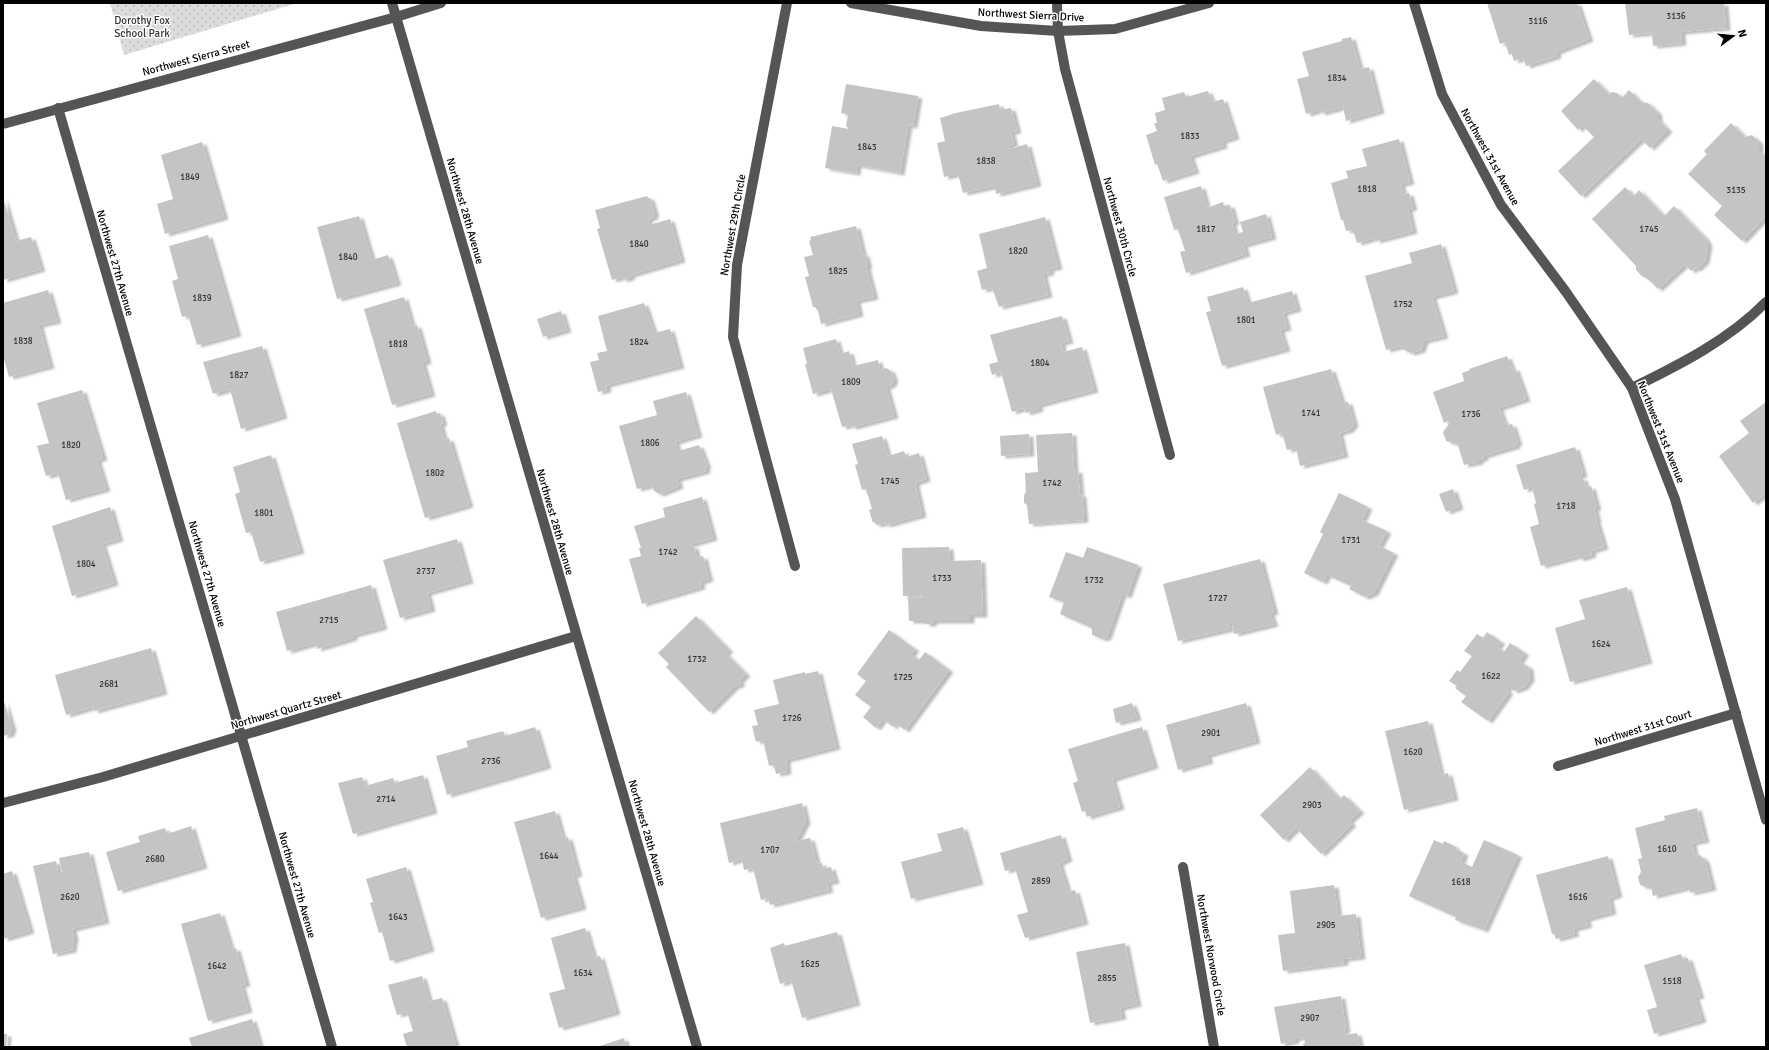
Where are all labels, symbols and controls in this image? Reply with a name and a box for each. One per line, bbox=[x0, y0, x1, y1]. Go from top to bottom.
street label: Northwest Sierra Drive bbox=[977, 6, 1085, 24]
house number: 3136 bbox=[1666, 11, 1686, 22]
park label: Dorothy Fox School Park bbox=[114, 14, 170, 40]
house number: 3116 bbox=[1528, 16, 1548, 27]
north arrow bbox=[1713, 16, 1753, 56]
text: N bbox=[1735, 28, 1749, 39]
street label: Northwest Sierra Street bbox=[141, 37, 251, 79]
house number: 1834 bbox=[1327, 73, 1347, 84]
street label: Northwest 31st Avenue bbox=[1458, 106, 1522, 208]
house number: 1833 bbox=[1180, 131, 1200, 142]
house number: 1843 bbox=[857, 142, 877, 153]
street label: Northwest 28th Avenue bbox=[444, 156, 486, 266]
house number: 1838 bbox=[976, 156, 996, 167]
house number: 1849 bbox=[180, 172, 200, 183]
street label: Northwest 29th Circle bbox=[718, 173, 748, 277]
street label: Northwest 30th Circle bbox=[1100, 176, 1140, 278]
house number: 1818 bbox=[1357, 184, 1377, 195]
house number: 3135 bbox=[1726, 185, 1746, 196]
street label: Northwest 27th Avenue bbox=[94, 208, 136, 318]
house number: 1817 bbox=[1196, 224, 1216, 235]
house number: 1745 bbox=[1639, 224, 1659, 235]
house number: 1840 bbox=[629, 239, 649, 250]
house number: 1820 bbox=[1008, 246, 1028, 257]
house number: 1840 bbox=[338, 252, 358, 263]
house number: 1825 bbox=[828, 266, 848, 277]
house number: 1839 bbox=[192, 293, 212, 304]
house number: 1752 bbox=[1393, 299, 1413, 310]
house number: 1801 bbox=[1236, 315, 1256, 326]
house number: 1838 bbox=[13, 336, 33, 347]
house number: 1824 bbox=[629, 337, 649, 348]
house number: 1818 bbox=[388, 339, 408, 350]
house number: 1804 bbox=[1030, 358, 1050, 369]
house number: 1827 bbox=[229, 370, 249, 381]
house number: 1809 bbox=[841, 377, 861, 388]
street label: Northwest 31st Avenue bbox=[1635, 379, 1687, 485]
house number: 1741 bbox=[1301, 408, 1321, 419]
house number: 1736 bbox=[1461, 409, 1481, 420]
house number: 1806 bbox=[640, 438, 660, 449]
house number: 1820 bbox=[61, 440, 81, 451]
street label: Northwest 28th Avenue bbox=[534, 467, 576, 577]
house number: 1802 bbox=[425, 468, 445, 479]
house number: 1745 bbox=[880, 476, 900, 487]
house number: 1742 bbox=[1042, 478, 1062, 489]
house number: 1718 bbox=[1556, 501, 1576, 512]
house number: 1801 bbox=[254, 508, 274, 519]
street label: Northwest 27th Avenue bbox=[186, 519, 228, 629]
house number: 1731 bbox=[1341, 535, 1361, 546]
house number: 1742 bbox=[658, 547, 678, 558]
house number: 1804 bbox=[76, 559, 96, 570]
house number: 2737 bbox=[416, 566, 436, 577]
house number: 1733 bbox=[932, 573, 952, 584]
house number: 1732 bbox=[1084, 575, 1104, 586]
house number: 1727 bbox=[1208, 593, 1228, 604]
house number: 2715 bbox=[319, 615, 339, 626]
house number: 1624 bbox=[1591, 639, 1611, 650]
house number: 1732 bbox=[687, 654, 707, 665]
house number: 1622 bbox=[1481, 671, 1501, 682]
house number: 1725 bbox=[893, 672, 913, 683]
house number: 2681 bbox=[99, 679, 119, 690]
street label: Northwest Quartz Street bbox=[229, 688, 343, 732]
street label: Northwest 31st Court bbox=[1593, 707, 1693, 749]
house number: 1726 bbox=[782, 713, 802, 724]
house number: 2901 bbox=[1201, 728, 1221, 739]
house number: 1620 bbox=[1403, 747, 1423, 758]
house number: 2736 bbox=[481, 756, 501, 767]
street label: Northwest 28th Avenue bbox=[626, 778, 668, 888]
house number: 2714 bbox=[376, 794, 396, 805]
house number: 2903 bbox=[1302, 800, 1322, 811]
street label: Northwest 27th Avenue bbox=[276, 830, 318, 940]
house number: 1610 bbox=[1657, 844, 1677, 855]
house number: 1707 bbox=[760, 845, 780, 856]
house number: 1644 bbox=[539, 851, 559, 862]
house number: 2680 bbox=[145, 854, 165, 865]
house number: 2859 bbox=[1031, 876, 1051, 887]
house number: 1618 bbox=[1451, 877, 1471, 888]
house number: 2620 bbox=[60, 892, 80, 903]
house number: 1616 bbox=[1568, 892, 1588, 903]
street label: Northwest Norwood Circle bbox=[1194, 893, 1228, 1017]
house number: 1643 bbox=[388, 912, 408, 923]
house number: 2905 bbox=[1316, 920, 1336, 931]
house number: 1625 bbox=[800, 959, 820, 970]
house number: 1642 bbox=[207, 961, 227, 972]
house number: 1634 bbox=[573, 968, 593, 979]
house number: 2855 bbox=[1097, 973, 1117, 984]
house number: 1518 bbox=[1662, 976, 1682, 987]
house number: 2907 bbox=[1300, 1013, 1320, 1024]

